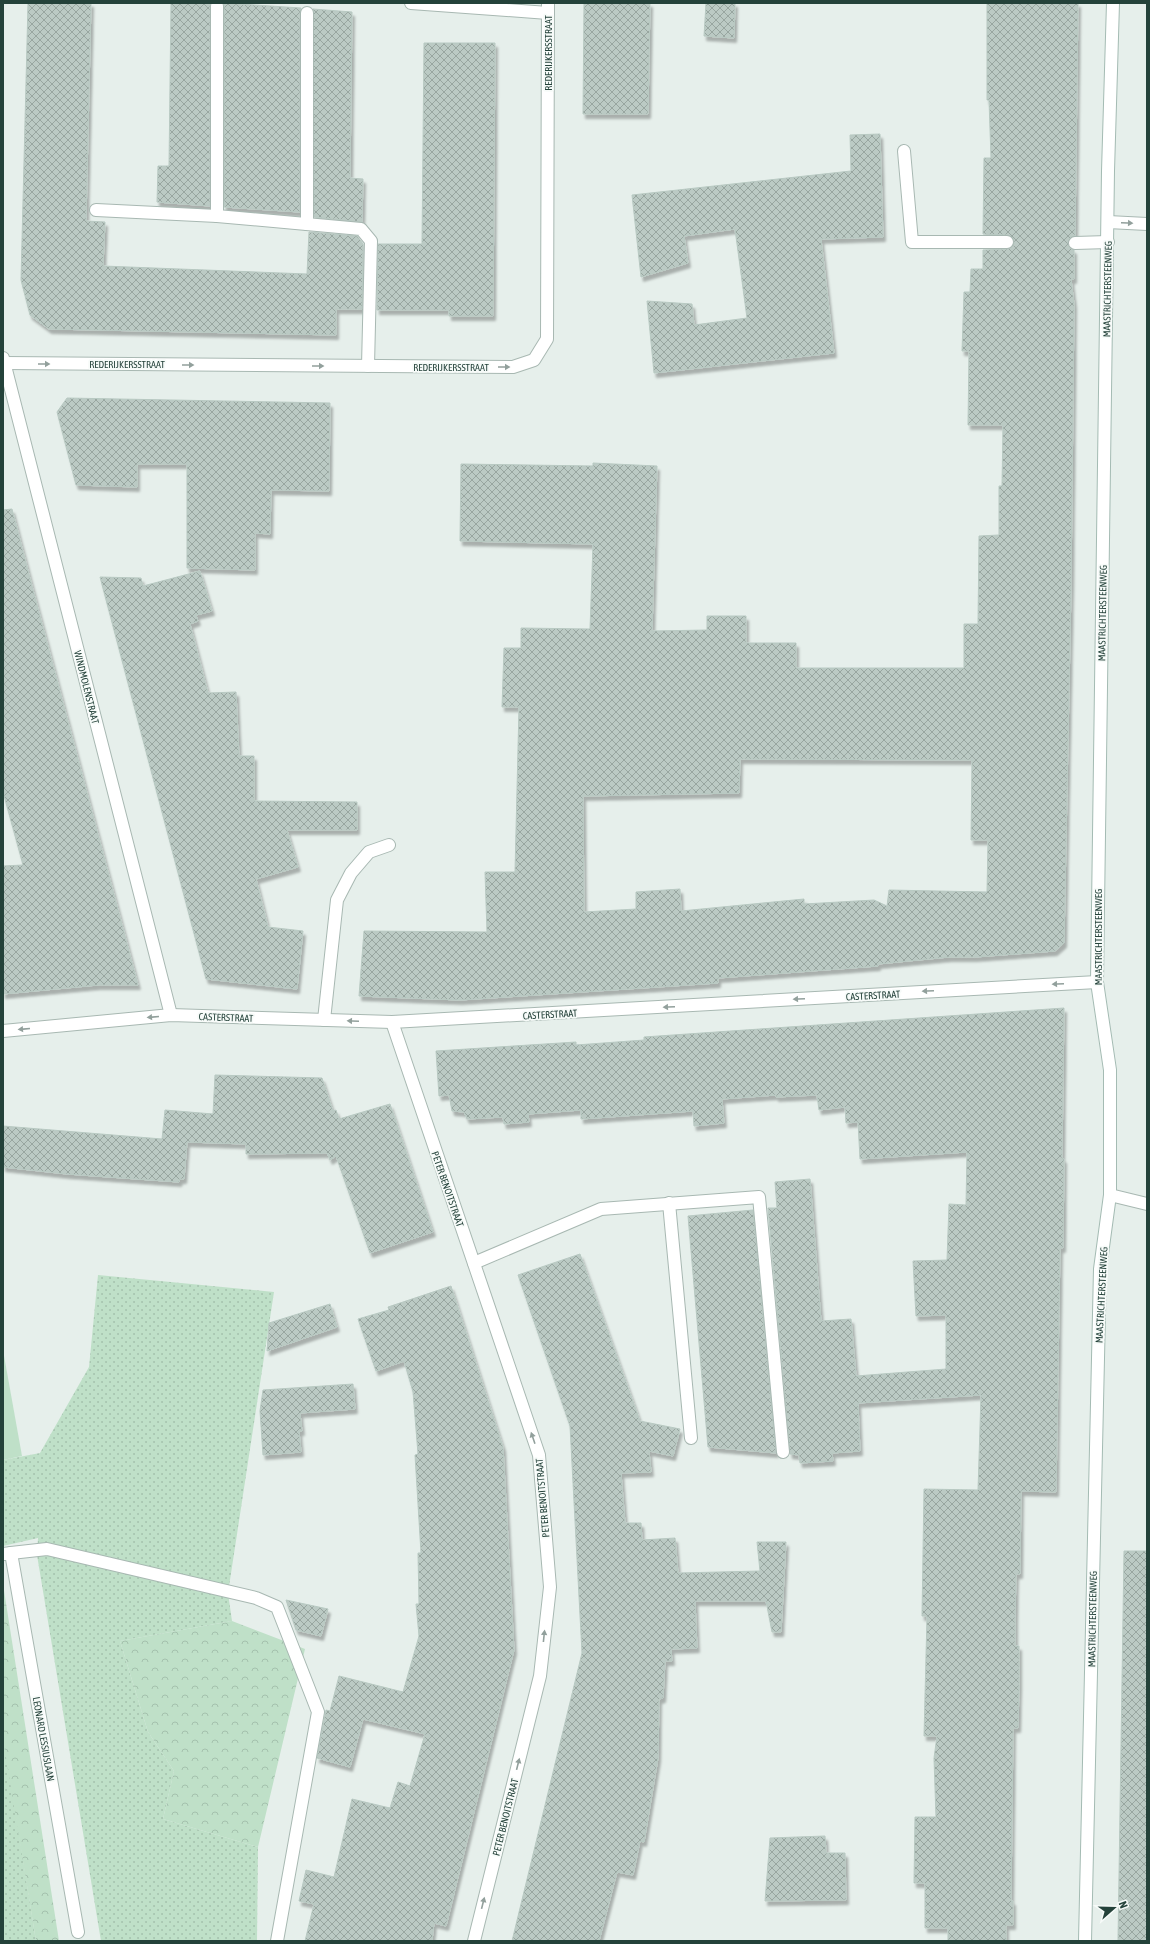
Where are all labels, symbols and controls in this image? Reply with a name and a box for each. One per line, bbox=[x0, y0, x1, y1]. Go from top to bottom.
street label: REDERIJKERSSTRAAT bbox=[543, 15, 554, 91]
one-way arrow bbox=[1121, 220, 1134, 226]
street label: MAASTRICHTERSTEENWEG bbox=[1101, 241, 1114, 337]
street label: REDERIJKERSSTRAAT bbox=[89, 359, 165, 370]
one-way arrow bbox=[38, 361, 51, 367]
one-way arrow bbox=[182, 362, 195, 368]
street label: REDERIJKERSSTRAAT bbox=[413, 362, 489, 373]
one-way arrow bbox=[312, 363, 325, 369]
one-way arrow bbox=[498, 364, 511, 370]
street label: MAASTRICHTERSTEENWEG bbox=[1096, 565, 1109, 661]
street label: WINDMOLENSTRAAT bbox=[72, 649, 101, 726]
street label: MAASTRICHTERSTEENWEG bbox=[1093, 889, 1104, 985]
one-way arrow bbox=[1052, 980, 1064, 987]
one-way arrow bbox=[922, 988, 934, 995]
street label: CASTERSTRAAT bbox=[845, 989, 901, 1002]
one-way arrow bbox=[793, 996, 805, 1003]
one-way arrow bbox=[662, 1004, 675, 1010]
street label: CASTERSTRAAT bbox=[522, 1008, 578, 1021]
street label: CASTERSTRAAT bbox=[198, 1011, 254, 1024]
one-way arrow bbox=[147, 1014, 159, 1020]
one-way arrow bbox=[346, 1018, 359, 1024]
one-way arrow bbox=[17, 1026, 30, 1033]
street label: PETER BENOITSTRAAT bbox=[429, 1150, 466, 1229]
street label: MAASTRICHTERSTEENWEG bbox=[1093, 1247, 1110, 1343]
one-way arrow bbox=[530, 1432, 536, 1444]
street label: PETER BENOITSTRAAT bbox=[534, 1457, 551, 1538]
street label: MAASTRICHTERSTEENWEG bbox=[1086, 1571, 1099, 1667]
one-way arrow bbox=[541, 1630, 548, 1642]
street label: LEONARD LESSIUSLAAN bbox=[31, 1696, 56, 1782]
one-way arrow bbox=[515, 1757, 521, 1769]
street label: PETER BENOITSTRAAT bbox=[491, 1777, 521, 1857]
north arrow bbox=[1094, 1888, 1134, 1928]
one-way arrow bbox=[480, 1897, 486, 1909]
text: N bbox=[1117, 1899, 1130, 1910]

